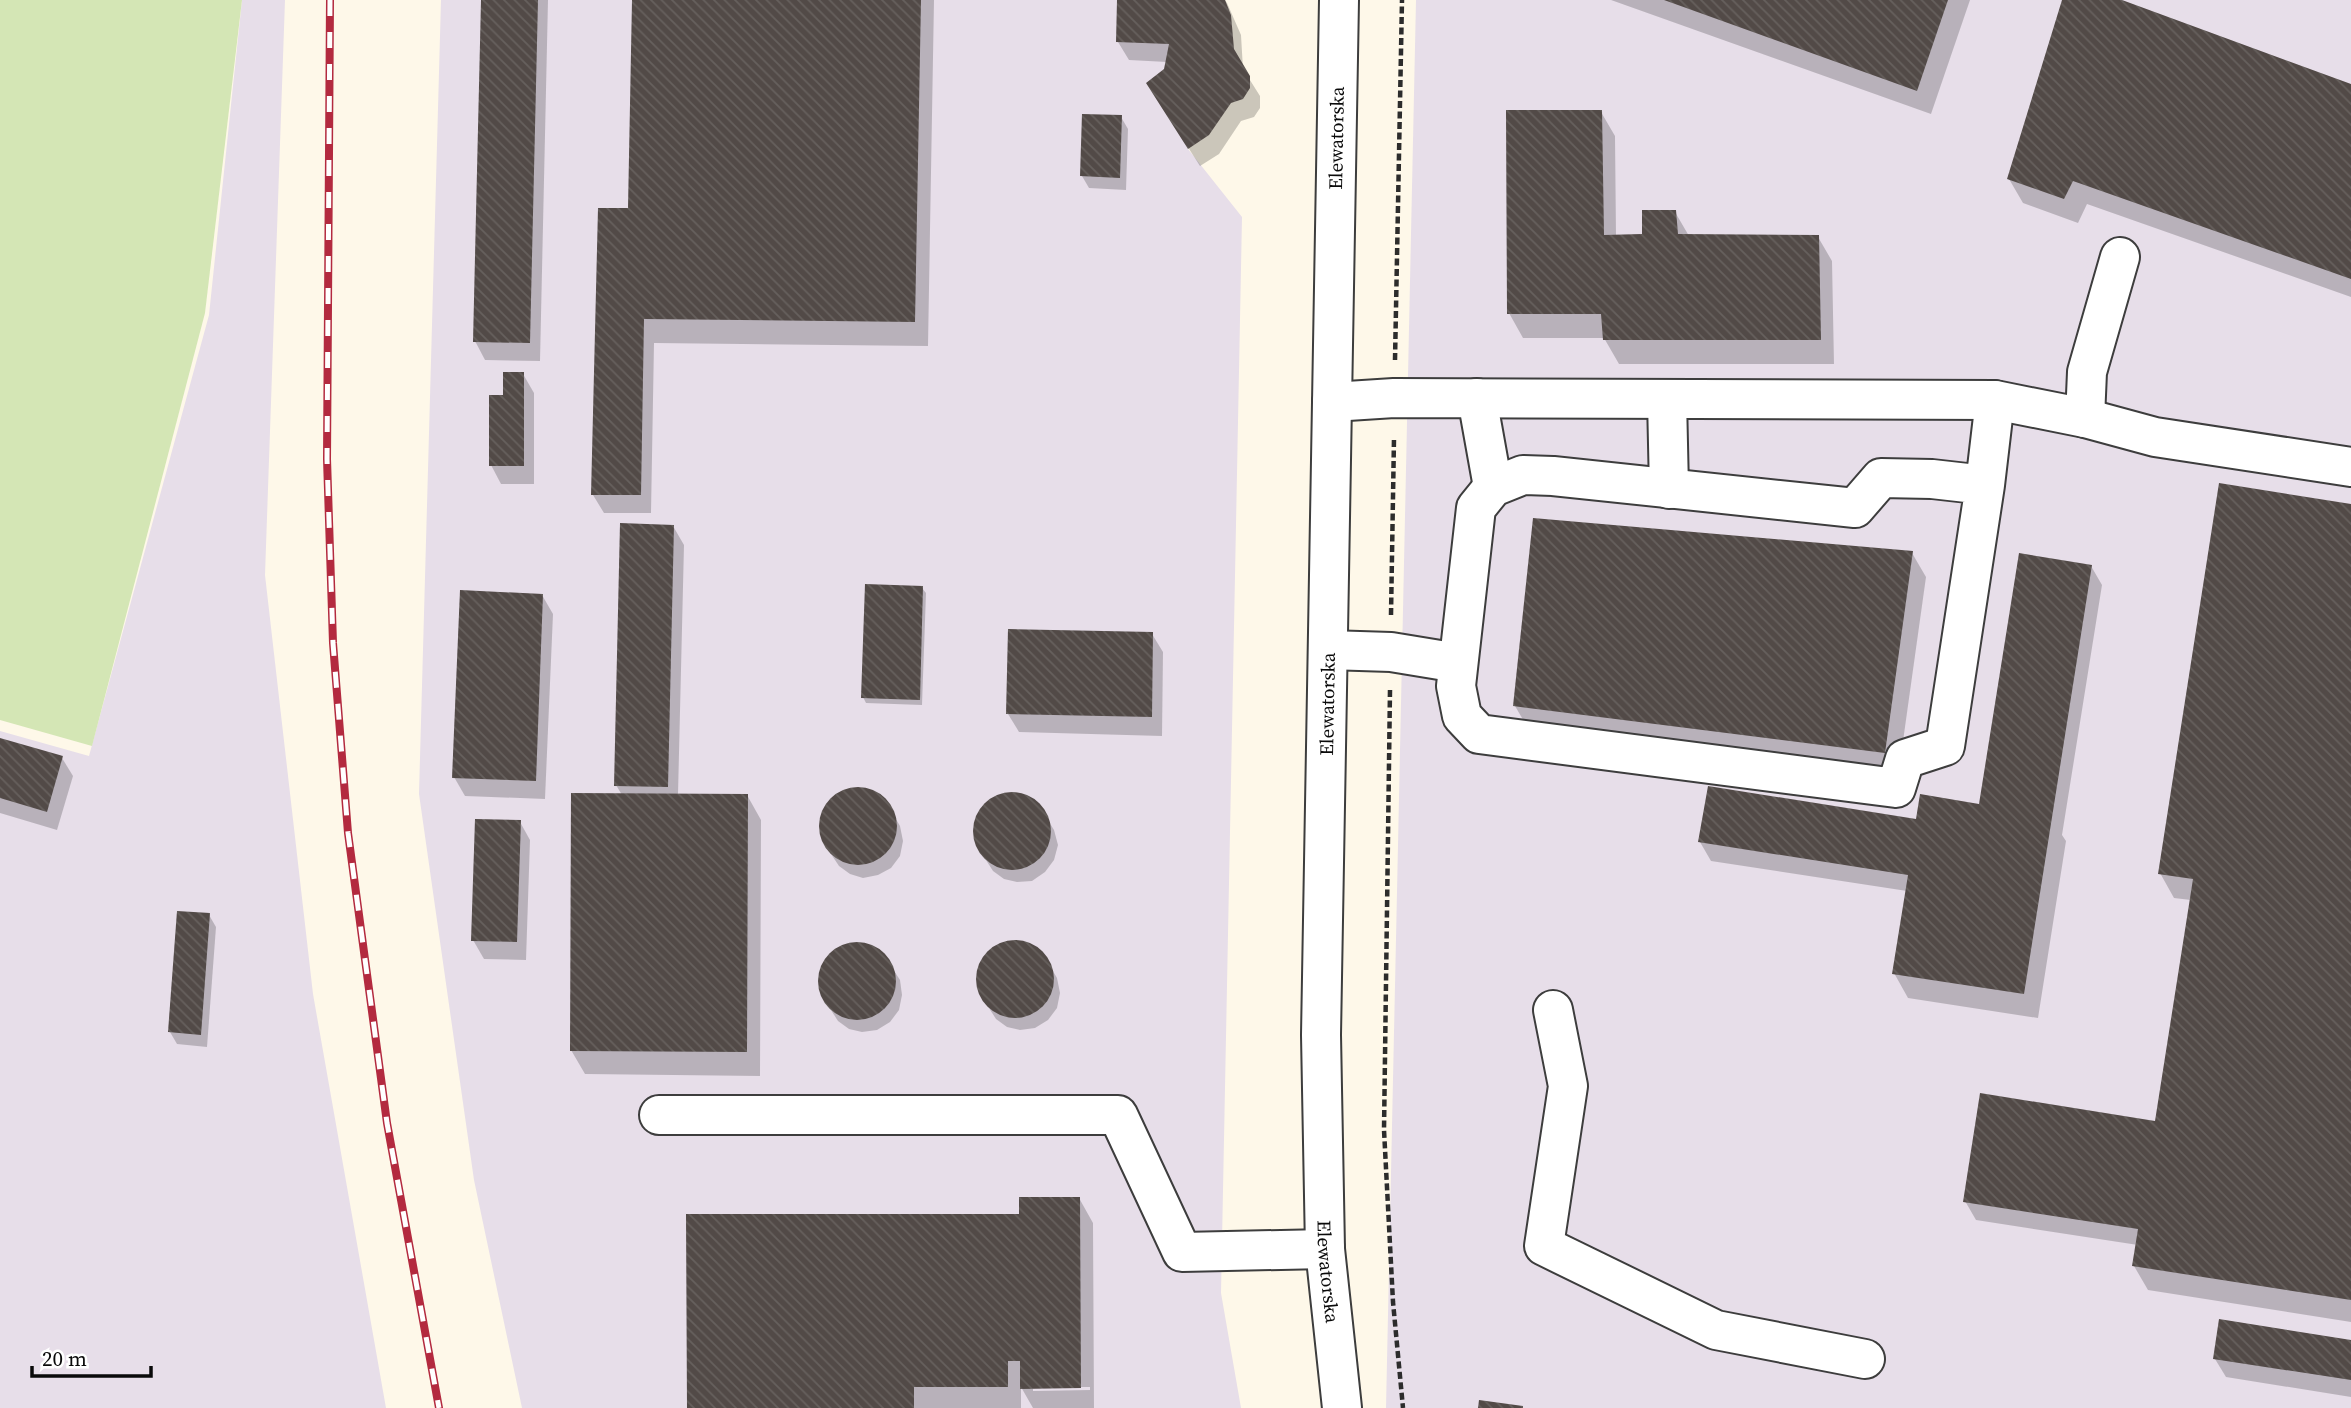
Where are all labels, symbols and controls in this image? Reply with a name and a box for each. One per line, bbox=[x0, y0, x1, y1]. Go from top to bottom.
street label: Elewatorska bbox=[1322, 86, 1350, 190]
street label: Elewatorska bbox=[1313, 652, 1341, 756]
street label: Elewatorska bbox=[1311, 1220, 1346, 1325]
scale bar bbox=[32, 1334, 150, 1378]
text: 20 m bbox=[42, 1344, 87, 1373]

